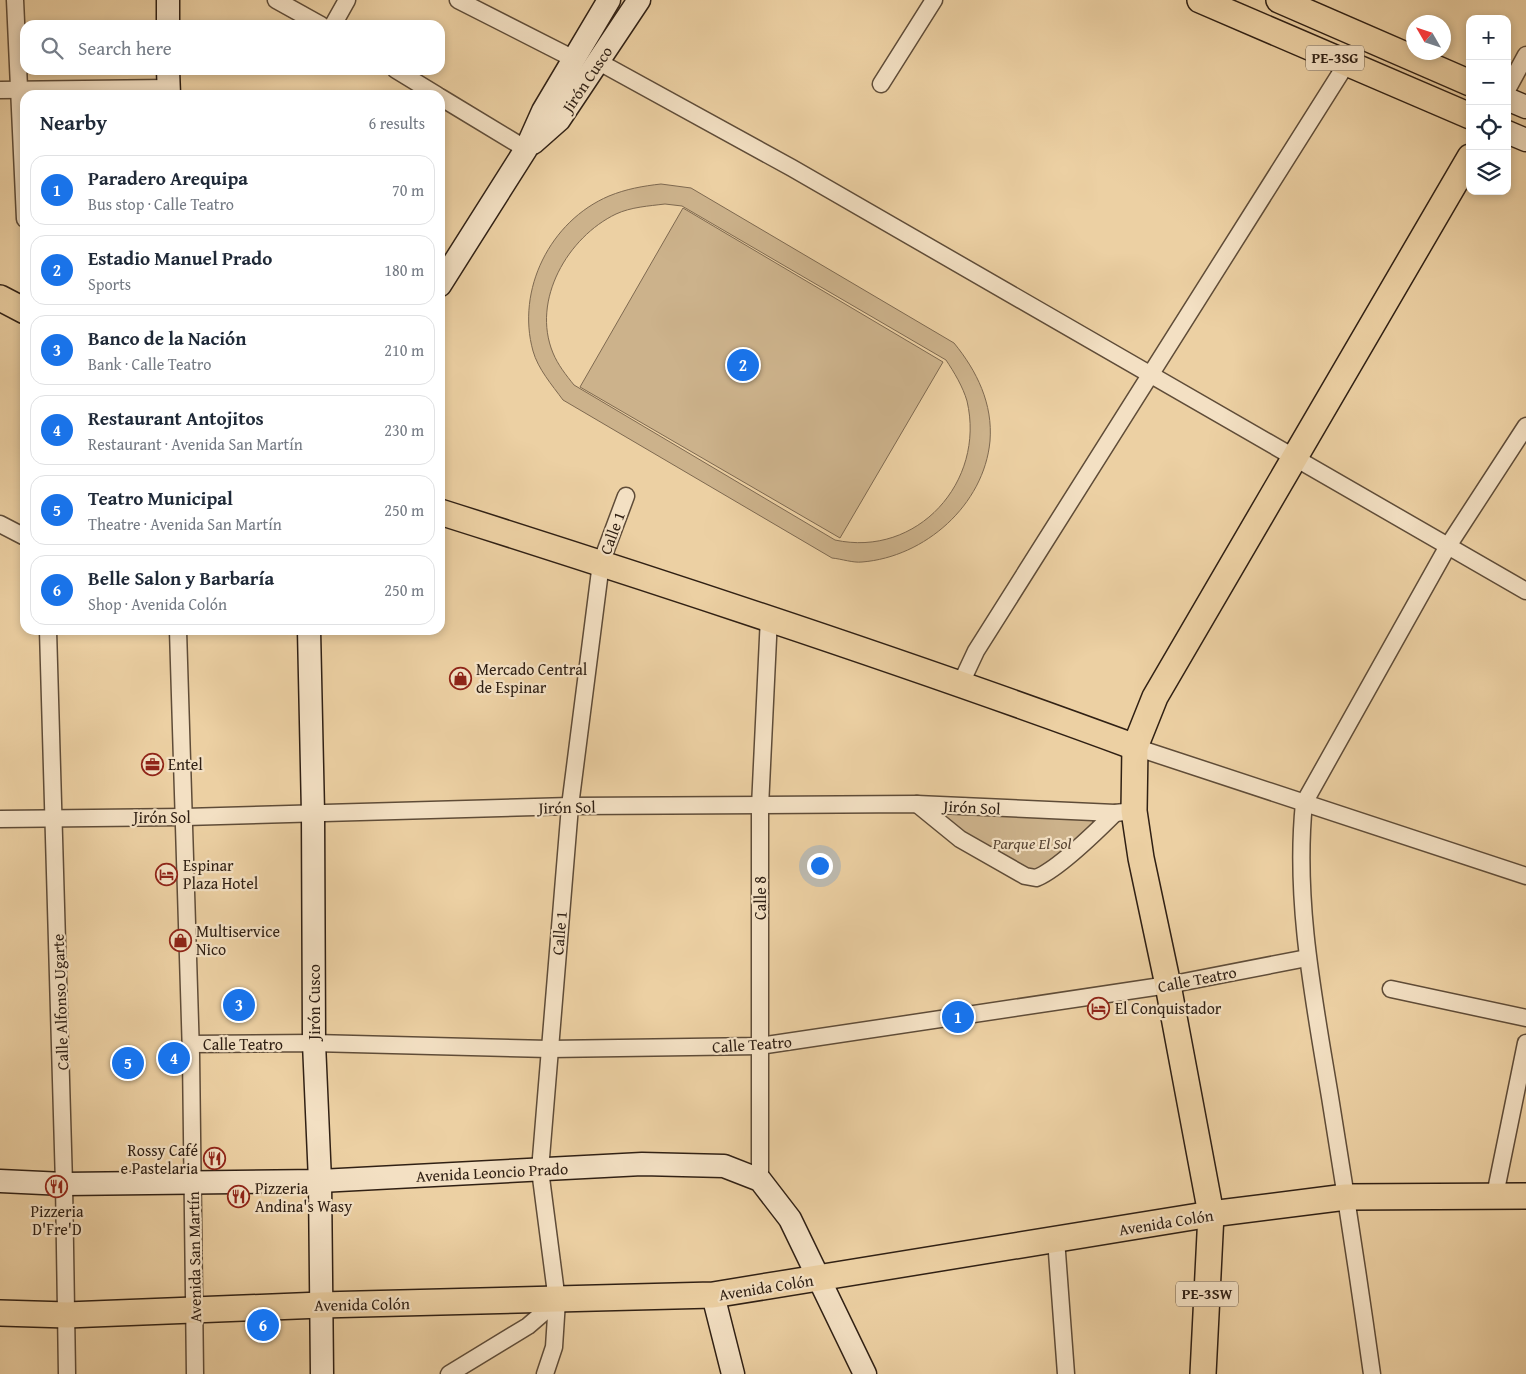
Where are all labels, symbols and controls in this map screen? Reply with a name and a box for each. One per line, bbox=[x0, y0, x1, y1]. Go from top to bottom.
north arrow bbox=[1406, 15, 1451, 60]
map controls bbox=[1466, 15, 1511, 195]
button: + bbox=[1466, 15, 1511, 60]
search box bbox=[20, 20, 445, 75]
icon: search bbox=[38, 34, 66, 62]
text: Search here bbox=[78, 34, 172, 62]
street label: Jirón Cusco bbox=[555, 41, 618, 119]
road number: PE-3SG bbox=[1306, 46, 1364, 70]
button: − bbox=[1466, 60, 1511, 105]
button: locate bbox=[1466, 105, 1511, 150]
text: Nearby bbox=[40, 107, 107, 138]
text: 6 results bbox=[368, 111, 425, 135]
button: layers bbox=[1466, 150, 1511, 195]
text: Paradero Arequipa bbox=[88, 164, 248, 192]
text: 1 bbox=[53, 178, 61, 202]
text: 70 m bbox=[392, 178, 424, 202]
text: Bus stop · Calle Teatro bbox=[88, 192, 234, 216]
text: Estadio Manuel Prado bbox=[88, 244, 272, 272]
text: 2 bbox=[53, 258, 61, 282]
text: 180 m bbox=[384, 258, 424, 282]
text: Sports bbox=[88, 272, 131, 296]
text: Banco de la Nación bbox=[88, 324, 246, 352]
text: 3 bbox=[53, 338, 61, 362]
text: 210 m bbox=[384, 338, 424, 362]
pin: 2 bbox=[727, 346, 759, 384]
text: Bank · Calle Teatro bbox=[88, 352, 211, 376]
text: Restaurant Antojitos bbox=[88, 404, 264, 432]
text: 4 bbox=[53, 418, 61, 442]
text: 230 m bbox=[384, 418, 424, 442]
text: Restaurant · Avenida San Martín bbox=[88, 432, 303, 456]
text: Teatro Municipal bbox=[88, 484, 233, 512]
text: 5 bbox=[53, 498, 61, 522]
text: 250 m bbox=[384, 498, 424, 522]
street label: Calle 1 bbox=[593, 508, 631, 558]
text: Theatre · Avenida San Martín bbox=[88, 512, 282, 536]
text: Belle Salon y Barbaría bbox=[88, 564, 274, 592]
text: 6 bbox=[53, 578, 61, 602]
text: 250 m bbox=[384, 578, 424, 602]
text: Shop · Avenida Colón bbox=[88, 592, 227, 616]
place label: Mercado Central de Espinar bbox=[476, 657, 588, 699]
shop icon: Mercado Central de Espinar bbox=[448, 666, 472, 690]
office icon: Entel bbox=[140, 752, 164, 776]
place label: Entel bbox=[168, 752, 203, 776]
street label: Jirón Sol bbox=[941, 793, 1002, 821]
street label: Jirón Sol bbox=[536, 794, 596, 820]
street label: Jirón Sol bbox=[131, 805, 191, 829]
park label: Parque El Sol bbox=[992, 831, 1071, 855]
place label: Espinar Plaza Hotel bbox=[183, 853, 259, 895]
your location bbox=[807, 853, 833, 879]
hotel icon: Espinar Plaza Hotel bbox=[155, 862, 179, 886]
street label: Calle 8 bbox=[748, 876, 772, 920]
street label: Calle 1 bbox=[545, 910, 573, 956]
place label: Multiservice Nico bbox=[196, 919, 280, 961]
shop icon: Multiservice Nico bbox=[168, 928, 192, 952]
street label: Calle Alfonso Ugarte bbox=[46, 933, 74, 1071]
street label: Calle Teatro bbox=[1156, 960, 1238, 998]
street label: Jirón Cusco bbox=[302, 964, 326, 1042]
pin: 3 bbox=[223, 986, 255, 1024]
hotel icon: El Conquistador bbox=[1087, 996, 1111, 1020]
place label: El Conquistador bbox=[1115, 996, 1222, 1020]
pin: 1 bbox=[942, 998, 974, 1036]
street label: Calle Teatro bbox=[711, 1029, 793, 1059]
street label: Calle Teatro bbox=[203, 1032, 283, 1056]
pin: 4 bbox=[158, 1039, 190, 1077]
pin: 5 bbox=[112, 1044, 144, 1082]
place label: Rossy Café e Pastelaria bbox=[121, 1138, 198, 1180]
restaurant icon: Rossy Café e Pastelaria bbox=[202, 1147, 226, 1171]
street label: Avenida Leoncio Prado bbox=[415, 1156, 569, 1188]
restaurant icon: Pizzeria D'Fre'D bbox=[45, 1175, 69, 1199]
place label: Pizzeria Andina's Wasy bbox=[255, 1176, 352, 1218]
restaurant icon: Pizzeria Andina's Wasy bbox=[227, 1185, 251, 1209]
street label: Avenida San Martín bbox=[181, 1191, 207, 1323]
place label: Pizzeria D'Fre'D bbox=[30, 1199, 84, 1241]
street label: Avenida Colón bbox=[1117, 1203, 1215, 1241]
street label: Avenida Colón bbox=[717, 1268, 815, 1306]
road number: PE-3SW bbox=[1176, 1282, 1238, 1306]
street label: Avenida Colón bbox=[314, 1291, 410, 1317]
pin: 6 bbox=[247, 1306, 279, 1344]

